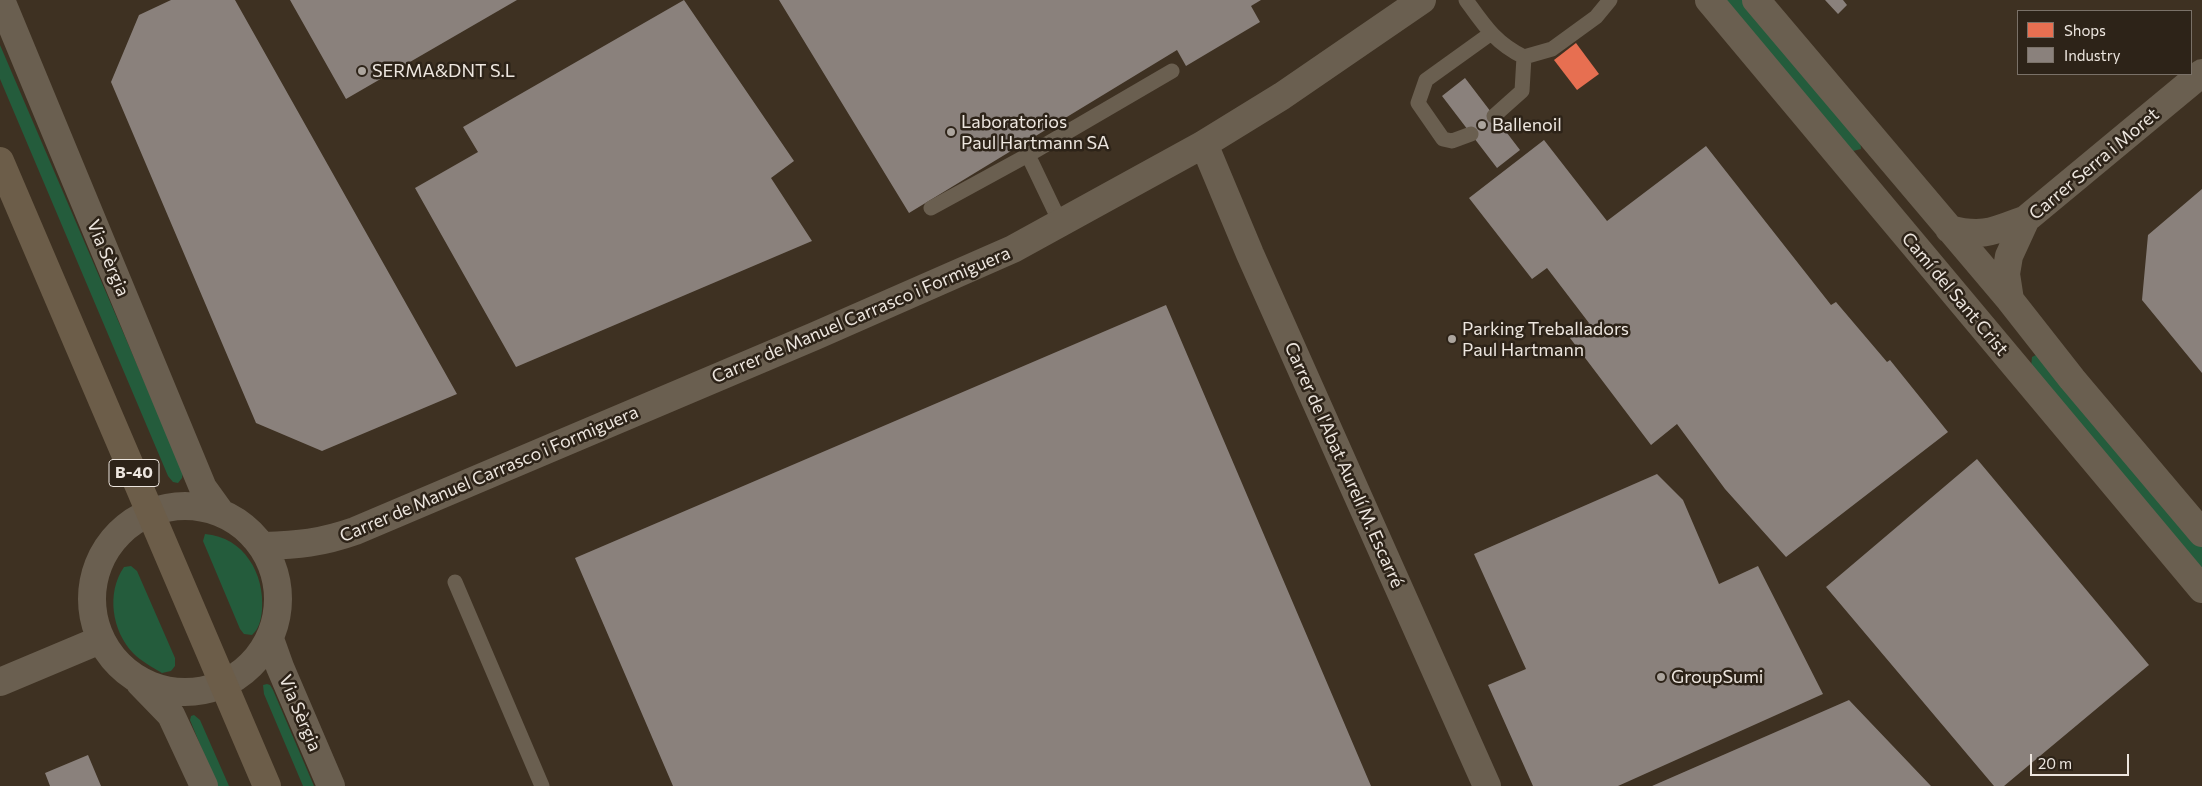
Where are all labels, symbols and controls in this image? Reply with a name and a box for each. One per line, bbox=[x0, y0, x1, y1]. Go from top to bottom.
legend bbox=[2017, 10, 2192, 75]
text: Shops bbox=[2064, 21, 2106, 39]
text: Industry bbox=[2064, 46, 2121, 64]
place label: SERMA&DNT S.L bbox=[372, 60, 515, 82]
marker: SERMA&DNT S.L bbox=[356, 65, 368, 77]
street label: Carrer Serra i Moret bbox=[2025, 103, 2163, 225]
place label: Laboratorios Paul Hartmann SA bbox=[961, 111, 1109, 154]
place label: Ballenoil bbox=[1492, 114, 1562, 136]
marker: Ballenoil bbox=[1476, 119, 1488, 131]
marker: Laboratorios Paul Hartmann SA bbox=[945, 126, 957, 138]
street label: Via Sèrgia bbox=[82, 217, 134, 299]
street label: Camí del Sant Crist bbox=[1897, 228, 2013, 360]
street label: Carrer de Manuel Carrasco i Formiguera bbox=[708, 242, 1014, 388]
place label: Parking Treballadors Paul Hartmann bbox=[1462, 318, 1629, 360]
marker: Parking Treballadors Paul Hartmann bbox=[1446, 333, 1458, 345]
street label: Carrer de l'Abat Aurelí M. Escarré bbox=[1280, 339, 1408, 591]
street label: Carrer de Manuel Carrasco i Formiguera bbox=[336, 401, 642, 547]
road number: B-40 bbox=[109, 459, 159, 486]
place label: GroupSumi bbox=[1671, 666, 1763, 688]
marker: GroupSumi bbox=[1655, 671, 1667, 683]
street label: Via Sèrgia bbox=[274, 672, 326, 754]
scale bar bbox=[2032, 744, 2131, 776]
text: 20 m bbox=[2038, 754, 2072, 772]

